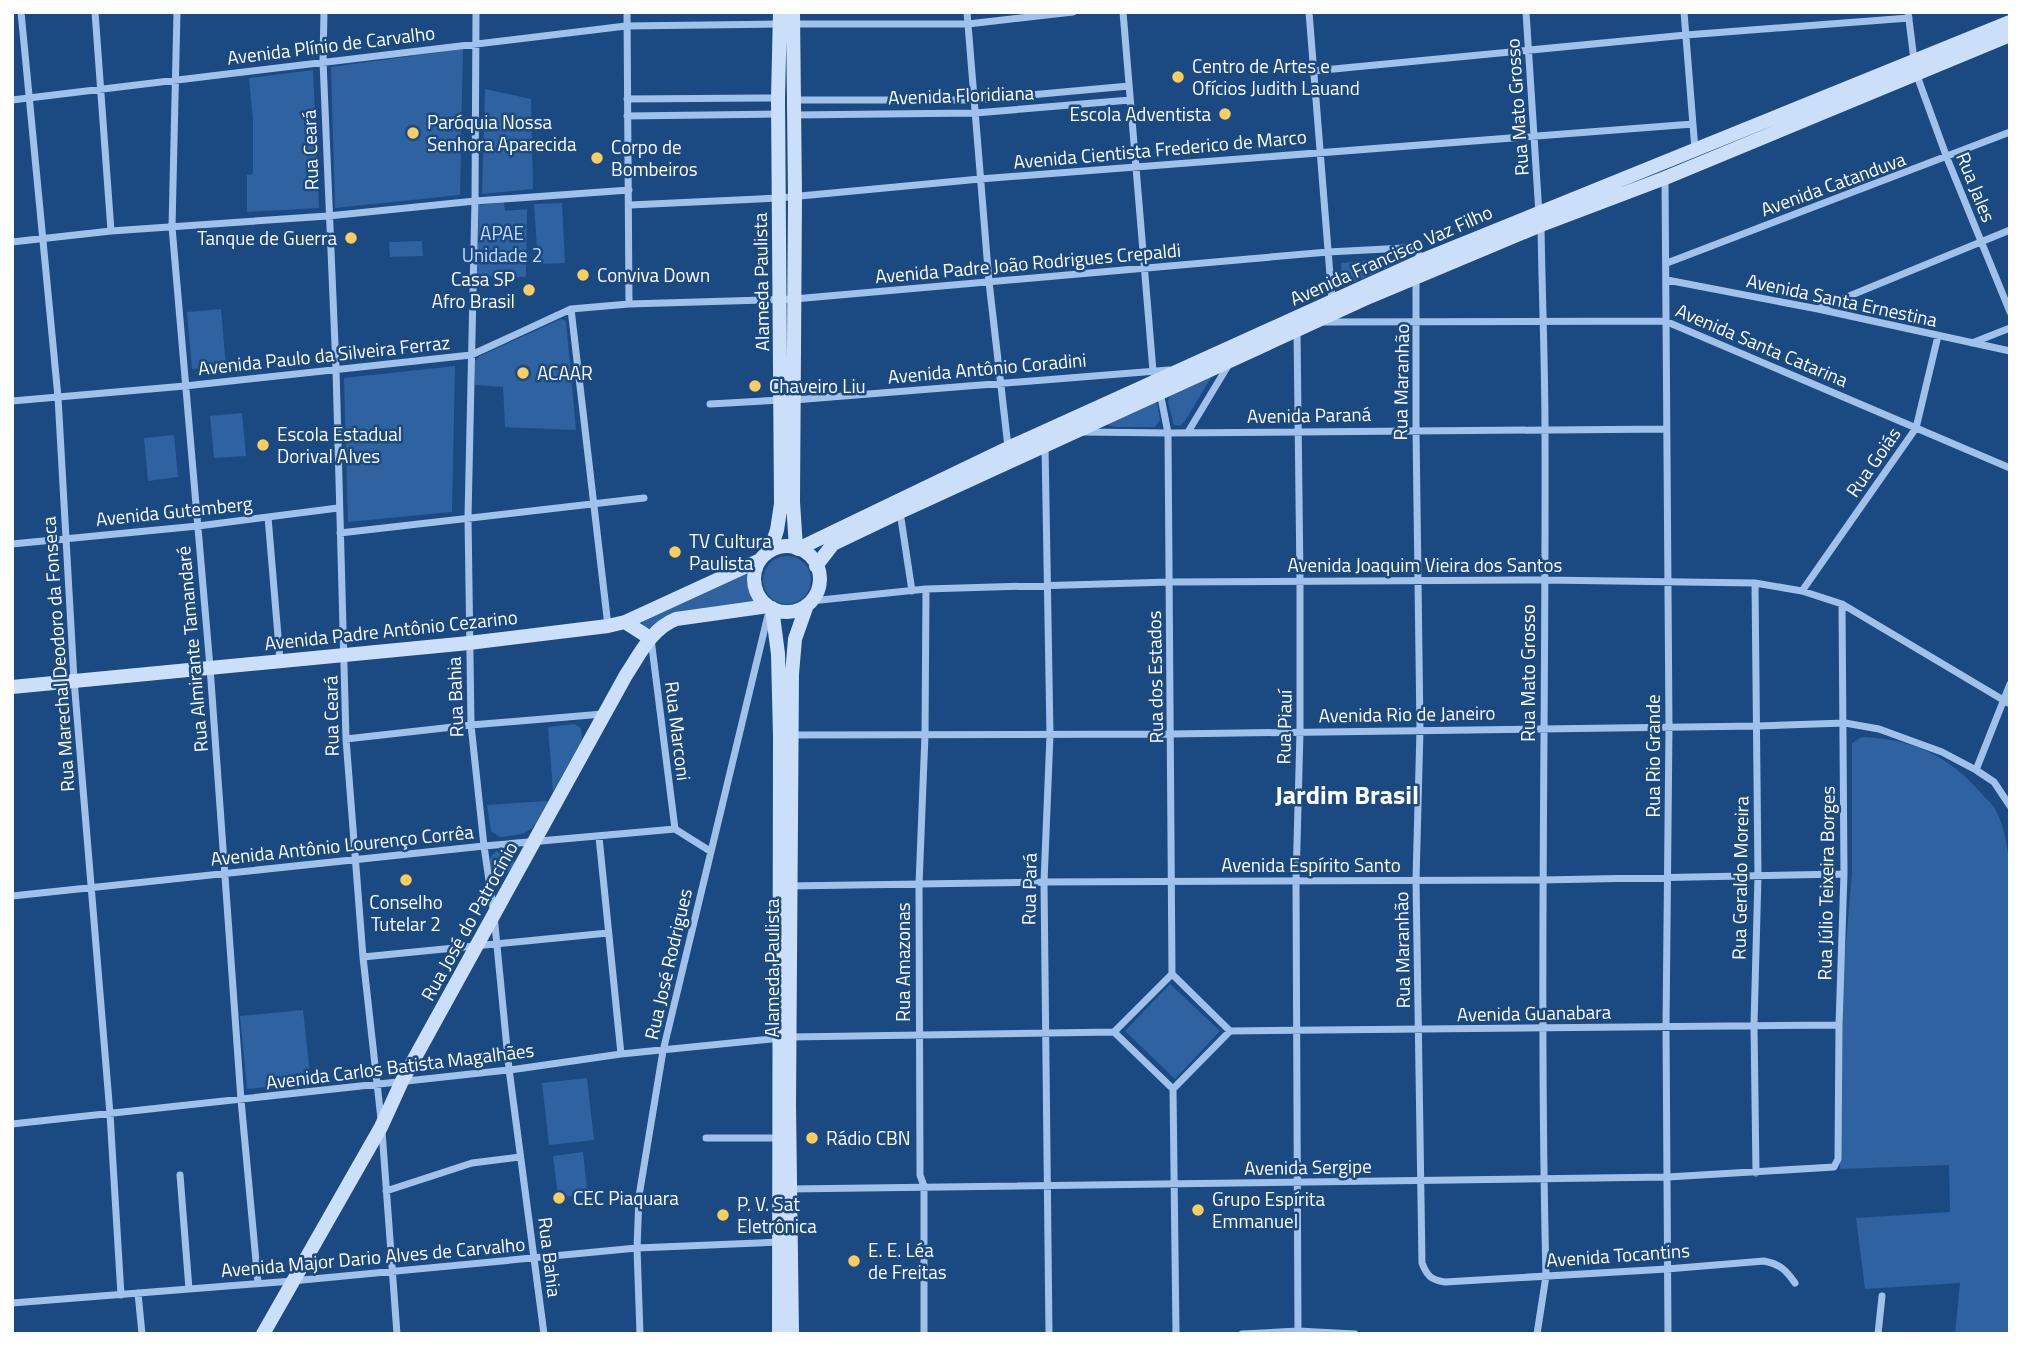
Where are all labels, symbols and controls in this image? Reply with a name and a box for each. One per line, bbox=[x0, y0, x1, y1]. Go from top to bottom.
street label: Avenida Plínio de Carvalho bbox=[225, 17, 437, 72]
street label: Rua Mato Grosso bbox=[1497, 37, 1536, 177]
place label: Centro de Artes e Ofícios Judith Lauand bbox=[1192, 51, 1360, 102]
marker: Centro de Artes e Ofícios Judith Lauand bbox=[1170, 69, 1186, 85]
street label: Avenida Floridiana bbox=[887, 77, 1035, 112]
place label: Escola Adventista bbox=[1070, 99, 1211, 128]
marker: Escola Adventista bbox=[1217, 106, 1233, 122]
place label: Paróquia Nossa Senhora Aparecida bbox=[427, 107, 577, 158]
street label: Rua Ceará bbox=[294, 109, 325, 191]
street label: Avenida Cientista Frederico de Marco bbox=[1012, 121, 1308, 176]
marker: Paróquia Nossa Senhora Aparecida bbox=[405, 125, 421, 141]
place label: Corpo de Bombeiros bbox=[611, 132, 698, 183]
street label: Avenida Catanduva bbox=[1756, 144, 1910, 223]
street label: Rua Jales bbox=[1949, 147, 2004, 226]
marker: Corpo de Bombeiros bbox=[589, 150, 605, 166]
street label: Avenida Francisco Vaz Filho bbox=[1285, 197, 1497, 312]
street label: Alameda Paulista bbox=[745, 212, 776, 352]
park label: APAE Unidade 2 bbox=[462, 218, 542, 269]
place label: Tanque de Guerra bbox=[197, 223, 337, 252]
marker: Tanque de Guerra bbox=[343, 230, 359, 246]
street label: Avenida Padre João Rodrigues Crepaldi bbox=[874, 235, 1182, 290]
place label: Conviva Down bbox=[597, 260, 710, 289]
place label: Casa SP Afro Brasil bbox=[432, 264, 515, 315]
street label: Avenida Santa Ernestina bbox=[1744, 265, 1941, 334]
marker: Conviva Down bbox=[575, 267, 591, 283]
marker: Casa SP Afro Brasil bbox=[521, 282, 537, 298]
street label: Avenida Santa Catarina bbox=[1672, 295, 1853, 394]
street label: Rua Maranhão bbox=[1385, 323, 1416, 441]
street label: Avenida Paulo da Silveira Ferraz bbox=[197, 327, 451, 382]
street label: Avenida Antônio Coradini bbox=[886, 344, 1087, 391]
place label: ACAAR bbox=[537, 358, 593, 387]
marker: ACAAR bbox=[515, 365, 531, 381]
place label: Chaveiro Liu bbox=[769, 371, 866, 400]
marker: Chaveiro Liu bbox=[747, 378, 763, 394]
street label: Avenida Paraná bbox=[1247, 399, 1372, 430]
place label: Escola Estadual Dorival Alves bbox=[277, 419, 402, 470]
street label: Rua Goiás bbox=[1838, 421, 1907, 503]
marker: Escola Estadual Dorival Alves bbox=[255, 437, 271, 453]
street label: Avenida Gutemberg bbox=[94, 488, 254, 533]
street label: Rua Marechal Deodoro da Fonseca bbox=[33, 515, 82, 793]
place label: TV Cultura Paulista bbox=[689, 526, 772, 577]
marker: TV Cultura Paulista bbox=[667, 544, 683, 560]
street label: Rua Almirante Tamandaré bbox=[168, 545, 215, 753]
street label: Avenida Joaquim Vieira dos Santos bbox=[1288, 550, 1563, 579]
street label: Avenida Padre Antônio Cezarino bbox=[263, 602, 519, 657]
street label: Rua Mato Grosso bbox=[1513, 604, 1542, 742]
street label: Rua dos Estados bbox=[1139, 610, 1170, 744]
street label: Rua Bahia bbox=[439, 656, 470, 738]
street label: Rua Ceará bbox=[315, 675, 346, 757]
street label: Rua Marconi bbox=[658, 680, 699, 782]
street label: Rua Piauí bbox=[1268, 688, 1299, 765]
street label: Rua Rio Grande bbox=[1638, 694, 1667, 818]
street label: Avenida Rio de Janeiro bbox=[1318, 697, 1496, 730]
district label: Jardim Brasil bbox=[1275, 775, 1419, 814]
street label: Rua Júlio Teixeira Borges bbox=[1809, 785, 1842, 981]
street label: Rua Geraldo Moreira bbox=[1724, 795, 1755, 960]
street label: Avenida Antônio Lourenço Corrêa bbox=[209, 816, 475, 873]
street label: Rua José do Patrocínio bbox=[413, 836, 524, 1006]
street label: Avenida Espírito Santo bbox=[1221, 850, 1401, 879]
street label: Rua Pará bbox=[1013, 852, 1044, 925]
marker: Conselho Tutelar 2 bbox=[398, 872, 414, 888]
street label: Rua José Rodrigues bbox=[636, 885, 699, 1042]
place label: Conselho Tutelar 2 bbox=[369, 887, 443, 938]
street label: Rua Maranhão bbox=[1386, 891, 1417, 1009]
street label: Alameda Paulista bbox=[757, 898, 786, 1037]
street label: Rua Amazonas bbox=[888, 902, 917, 1022]
street label: Avenida Guanabara bbox=[1457, 997, 1612, 1028]
street label: Avenida Carlos Batista Magalhães bbox=[264, 1035, 536, 1096]
place label: Rádio CBN bbox=[826, 1123, 911, 1152]
marker: Rádio CBN bbox=[804, 1130, 820, 1146]
street label: Avenida Sergipe bbox=[1244, 1151, 1372, 1182]
place label: CEC Piaquara bbox=[573, 1183, 679, 1212]
place label: Grupo Espírita Emmanuel bbox=[1212, 1184, 1326, 1235]
place label: P. V. Sat Eletrônica bbox=[737, 1189, 817, 1240]
marker: CEC Piaquara bbox=[551, 1190, 567, 1206]
marker: Grupo Espírita Emmanuel bbox=[1190, 1202, 1206, 1218]
marker: P. V. Sat Eletrônica bbox=[715, 1207, 731, 1223]
street label: Rua Bahia bbox=[531, 1215, 570, 1299]
street label: Avenida Major Dario Alves de Carvalho bbox=[220, 1229, 526, 1284]
place label: E. E. Léa de Freitas bbox=[868, 1235, 947, 1286]
street label: Avenida Tocantins bbox=[1545, 1235, 1691, 1274]
marker: E. E. Léa de Freitas bbox=[846, 1253, 862, 1269]

